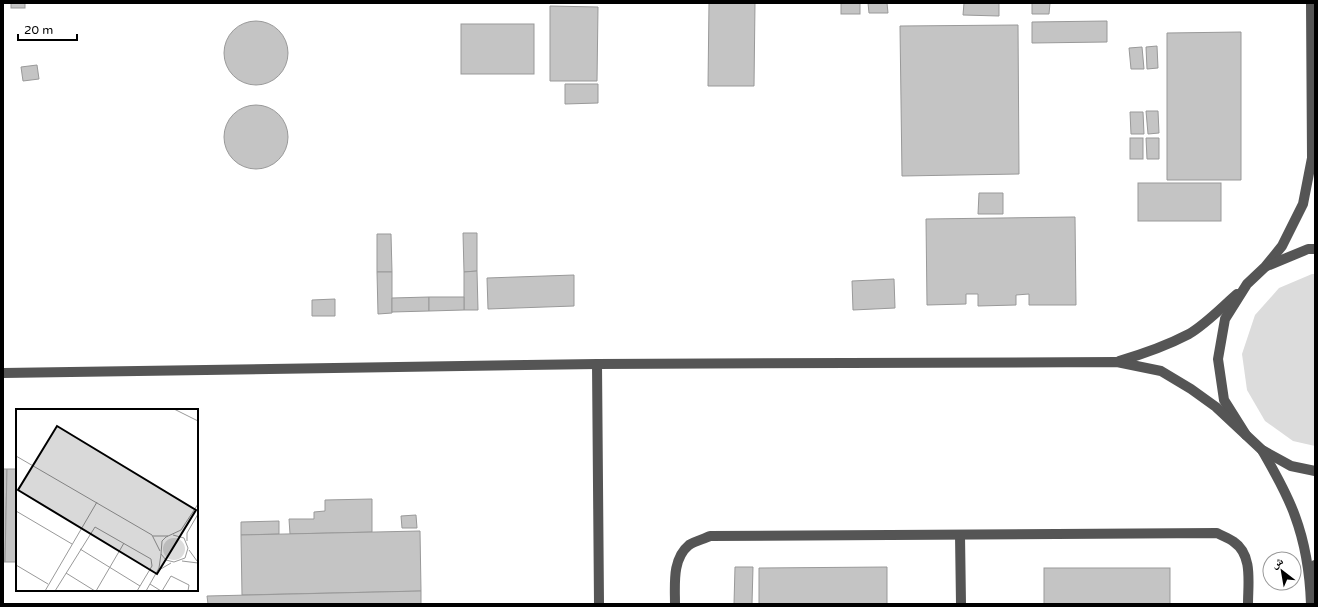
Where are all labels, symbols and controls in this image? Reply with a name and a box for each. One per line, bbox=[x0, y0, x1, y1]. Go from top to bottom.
scale bar bbox=[18, 16, 77, 42]
text: 20 m bbox=[24, 23, 53, 37]
inset map bbox=[16, 409, 198, 591]
north arrow bbox=[1262, 551, 1302, 591]
text: ش bbox=[1269, 554, 1286, 572]

